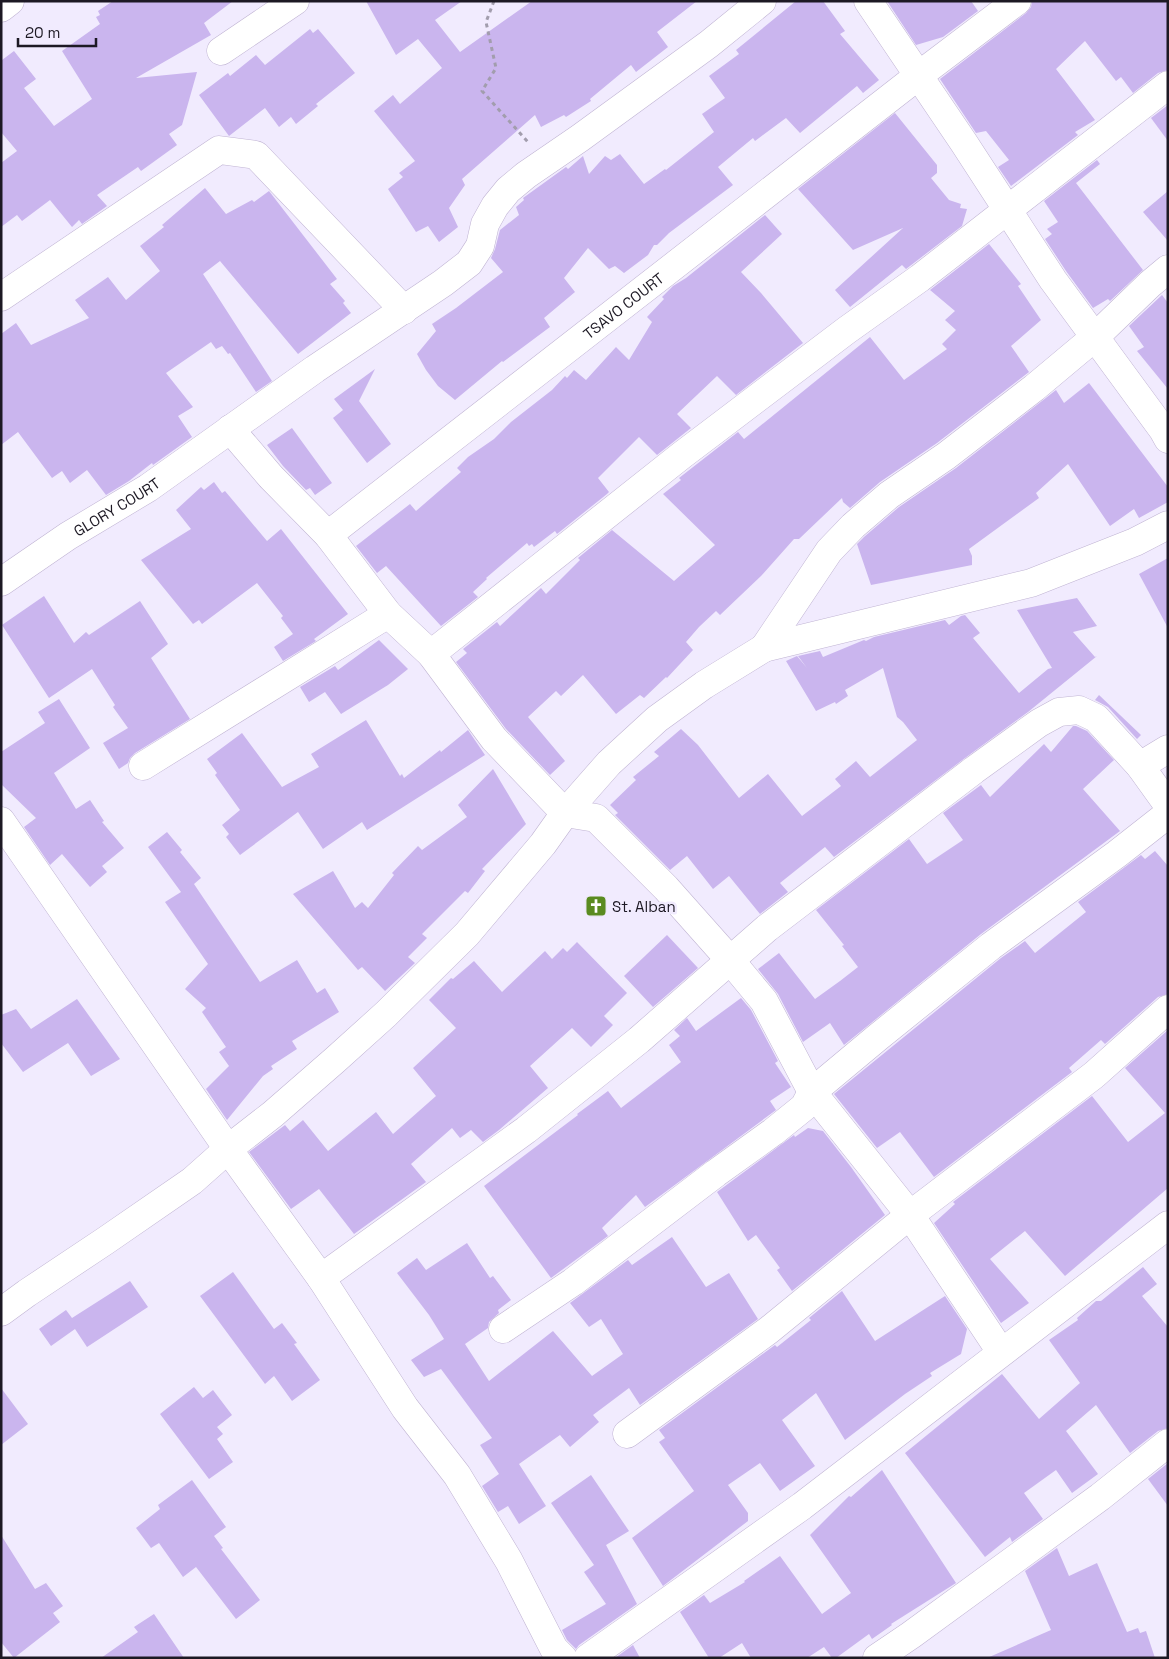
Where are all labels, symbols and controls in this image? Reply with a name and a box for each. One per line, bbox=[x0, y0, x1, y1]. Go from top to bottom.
scale bar bbox=[18, 15, 95, 47]
text: 20 m bbox=[25, 23, 60, 42]
street label: TSAVO COURT bbox=[579, 268, 668, 343]
street label: GLORY COURT bbox=[70, 473, 164, 540]
church icon: St. Alban bbox=[584, 894, 608, 918]
place label: St. Alban bbox=[612, 897, 676, 916]

